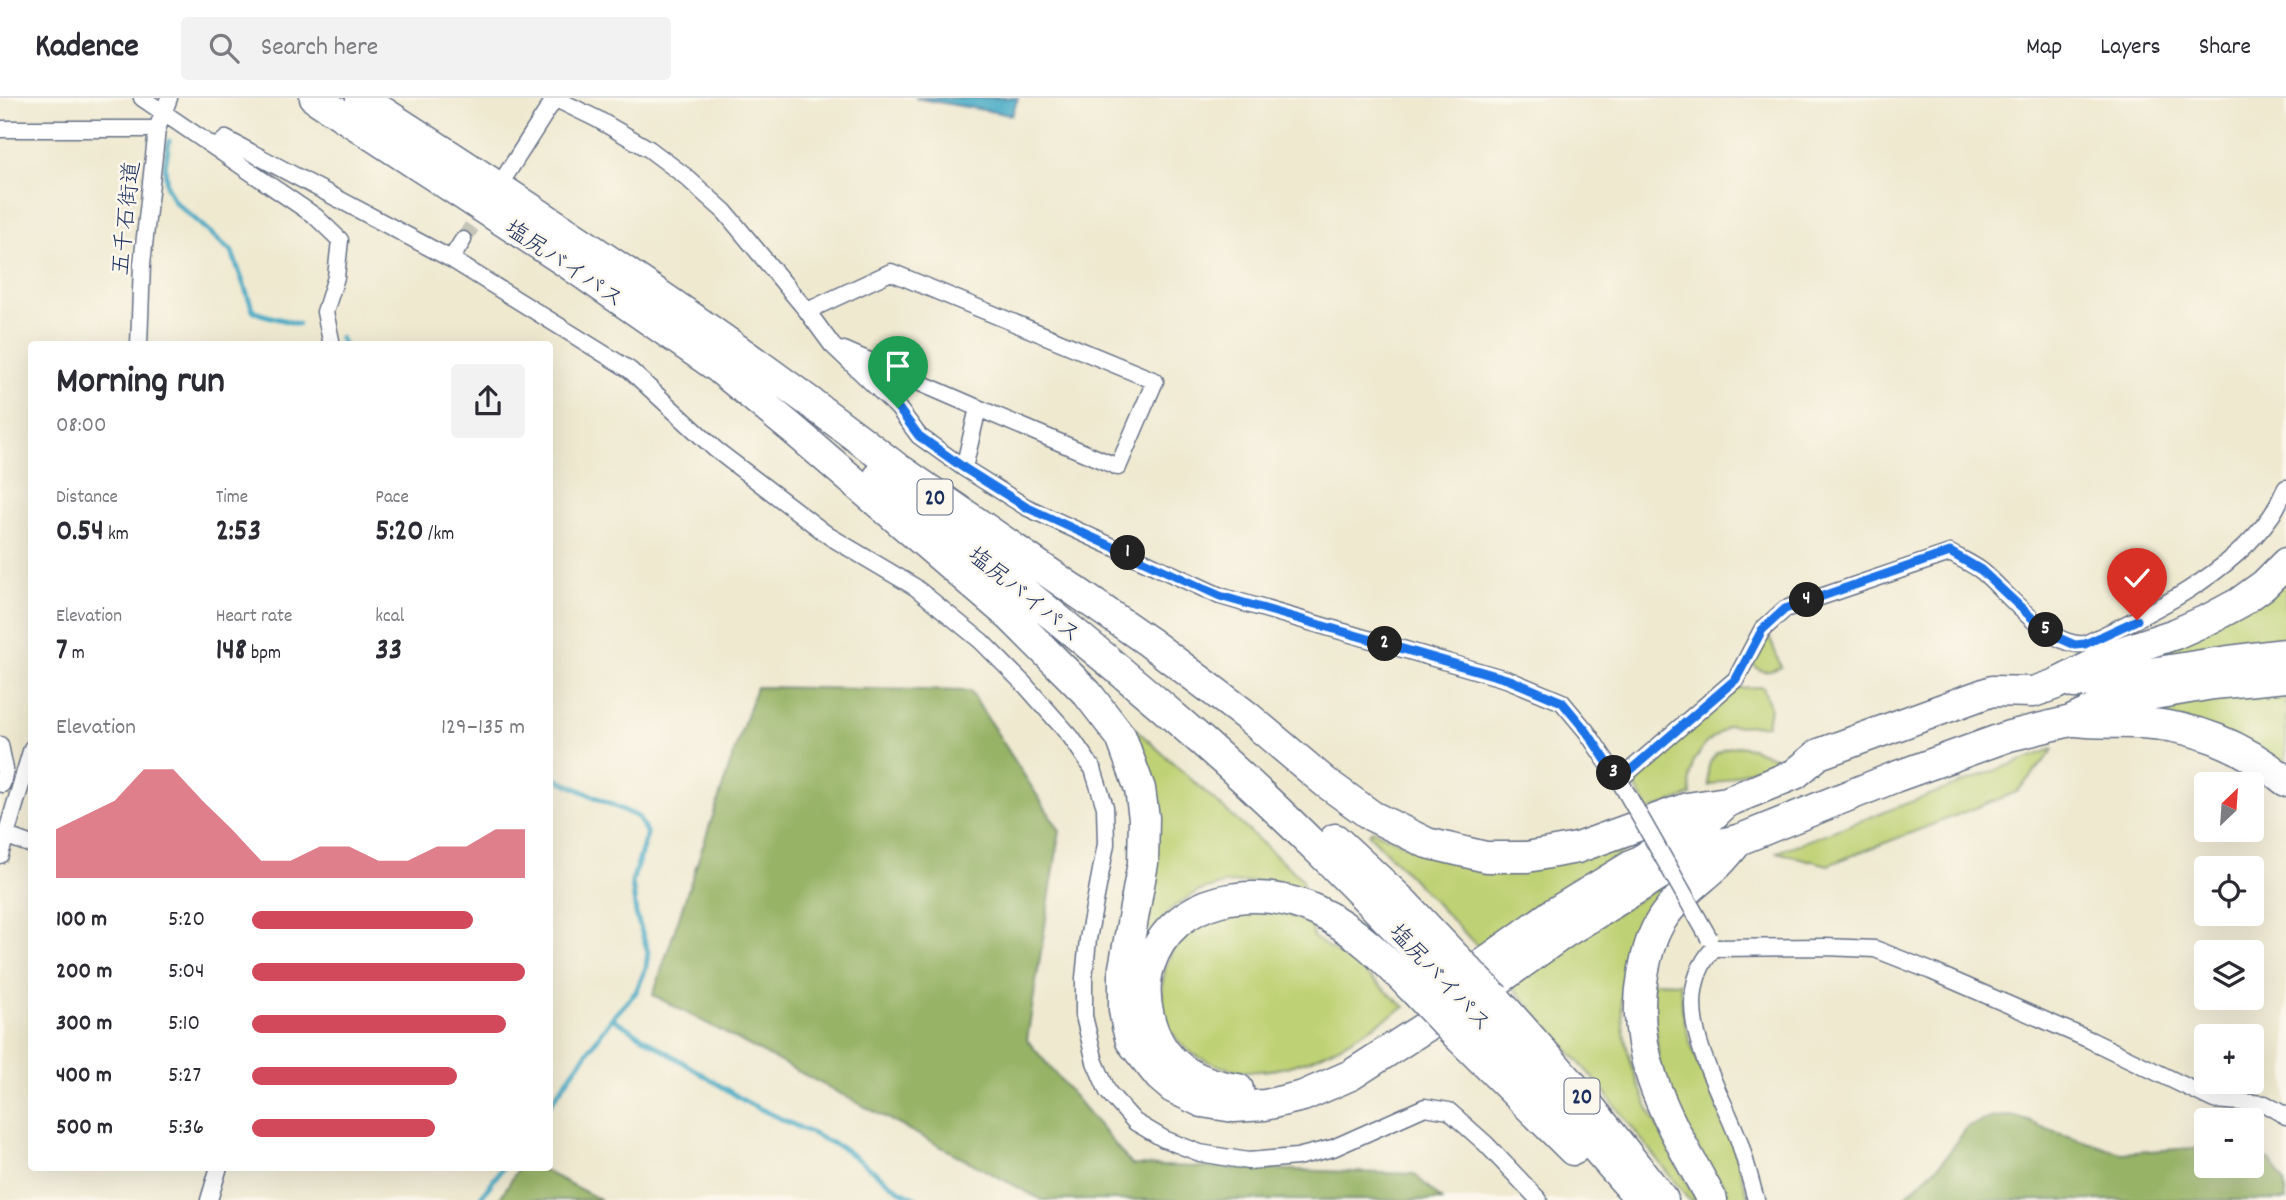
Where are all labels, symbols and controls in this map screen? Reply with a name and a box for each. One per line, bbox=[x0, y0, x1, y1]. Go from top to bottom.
search box bbox=[181, 17, 671, 80]
text: Kadence bbox=[35, 25, 139, 72]
icon: search bbox=[205, 29, 243, 67]
text: Search here bbox=[261, 30, 378, 67]
text: Map bbox=[2026, 31, 2062, 65]
text: Layers bbox=[2100, 31, 2161, 65]
text: Share bbox=[2199, 31, 2251, 65]
street label: 五千石街道 bbox=[106, 159, 151, 277]
street label: 塩尻バイパス bbox=[497, 214, 629, 318]
pin bbox=[868, 336, 928, 408]
icon: arrive bbox=[879, 347, 917, 385]
text: Morning run bbox=[56, 356, 225, 411]
button: share bbox=[451, 364, 525, 438]
text: 08:00 bbox=[56, 410, 107, 443]
road number: 20 bbox=[918, 480, 953, 514]
text: Distance bbox=[56, 485, 118, 512]
text: Time bbox=[216, 485, 248, 512]
text: Pace bbox=[375, 485, 409, 512]
text: 0.54 bbox=[56, 512, 104, 555]
text: 2:53 bbox=[216, 512, 261, 555]
text: 5:20 bbox=[375, 512, 424, 555]
text: km bbox=[104, 522, 129, 549]
text: /km bbox=[424, 522, 454, 549]
pin: 1 bbox=[1110, 536, 1146, 570]
text: 1 bbox=[1125, 539, 1130, 566]
street label: 塩尻バイパス bbox=[959, 541, 1087, 653]
pin bbox=[2107, 548, 2167, 620]
icon: check bbox=[2118, 559, 2156, 597]
pin: 4 bbox=[1790, 582, 1825, 618]
text: 4 bbox=[1803, 586, 1810, 613]
text: Elevation bbox=[56, 604, 122, 631]
text: Heart rate bbox=[216, 604, 292, 631]
text: kcal bbox=[375, 604, 404, 631]
pin: 5 bbox=[2028, 612, 2064, 648]
text: 5 bbox=[2041, 616, 2050, 643]
pin: 2 bbox=[1368, 626, 1402, 662]
text: 2 bbox=[1380, 630, 1389, 657]
text: 7 bbox=[56, 631, 68, 674]
text: 148 bbox=[216, 631, 247, 674]
text: 33 bbox=[375, 631, 402, 674]
text: m bbox=[68, 641, 85, 668]
text: bpm bbox=[247, 641, 281, 668]
text: Elevation bbox=[56, 712, 136, 745]
text: 129–135 m bbox=[441, 712, 525, 745]
pin: 3 bbox=[1596, 756, 1632, 790]
text: 3 bbox=[1609, 759, 1618, 786]
north arrow bbox=[2194, 772, 2264, 842]
map controls bbox=[2194, 772, 2264, 1178]
button: locate bbox=[2194, 856, 2264, 926]
text: 100 m bbox=[56, 904, 107, 937]
text: 5:20 bbox=[168, 904, 205, 937]
street label: 塩尻バイパス bbox=[1379, 918, 1497, 1041]
button: layers bbox=[2194, 940, 2264, 1010]
text: 200 m bbox=[56, 956, 112, 989]
text: 5:04 bbox=[168, 956, 205, 989]
text: 300 m bbox=[56, 1008, 112, 1041]
text: 5:10 bbox=[168, 1008, 200, 1041]
button: + bbox=[2194, 1024, 2264, 1094]
text: 400 m bbox=[56, 1060, 112, 1093]
text: 5:27 bbox=[168, 1060, 201, 1093]
road number: 20 bbox=[1564, 1079, 1600, 1114]
button: − bbox=[2194, 1108, 2264, 1178]
text: 500 m bbox=[56, 1112, 113, 1145]
text: 5:36 bbox=[168, 1112, 204, 1145]

